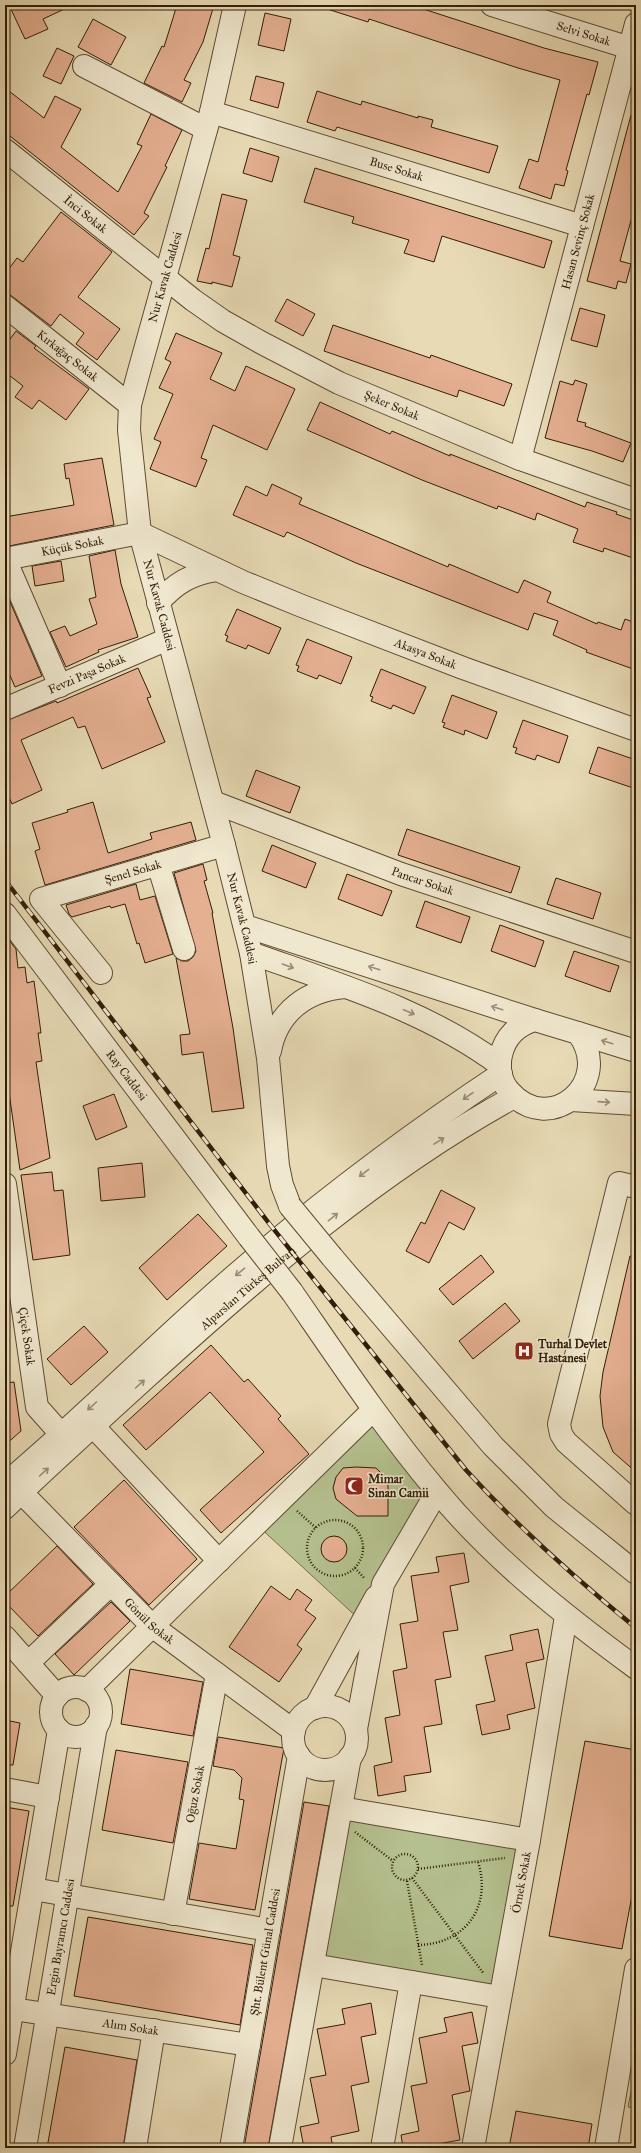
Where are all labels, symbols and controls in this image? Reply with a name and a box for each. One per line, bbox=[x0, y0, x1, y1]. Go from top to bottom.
street label: Selvi Sokak bbox=[555, 19, 613, 49]
street label: Buse Sokak bbox=[368, 154, 425, 184]
street label: İnci Sokak bbox=[61, 192, 110, 236]
street label: Hasan Sevinç Sokak bbox=[559, 192, 598, 291]
street label: Nur Kavak Caddesi bbox=[145, 229, 185, 324]
street label: Kırkağaç Sokak bbox=[34, 327, 102, 385]
street label: Şeker Sokak bbox=[362, 387, 422, 423]
street label: Küçük Sokak bbox=[40, 533, 105, 559]
street label: Nur Kavak Caddesi bbox=[140, 558, 179, 653]
street label: Akasya Sokak bbox=[391, 635, 459, 672]
street label: Fevzi Paşa Sokak bbox=[46, 651, 128, 697]
street label: Şenel Sokak bbox=[103, 857, 163, 887]
street label: Pancar Sokak bbox=[389, 864, 456, 898]
street label: Nur Kavak Caddesi bbox=[224, 871, 260, 966]
one-way arrow bbox=[281, 962, 293, 970]
one-way arrow bbox=[368, 963, 380, 971]
one-way arrow bbox=[492, 1003, 504, 1011]
one-way arrow bbox=[403, 1009, 415, 1016]
one-way arrow bbox=[601, 1038, 614, 1045]
street label: Ray Caddesi bbox=[103, 1047, 151, 1104]
one-way arrow bbox=[463, 1092, 474, 1100]
one-way arrow bbox=[597, 1098, 610, 1105]
one-way arrow bbox=[433, 1137, 445, 1145]
one-way arrow bbox=[358, 1169, 369, 1177]
one-way arrow bbox=[328, 1213, 339, 1221]
street label: Alparslan Türkeş Bulvarı bbox=[197, 1243, 299, 1333]
one-way arrow bbox=[235, 1267, 246, 1276]
street label: Çiçek Sokak bbox=[16, 1306, 38, 1367]
place label: Turhal Devlet Hastanesi bbox=[537, 1337, 608, 1365]
hospital icon: Turhal Devlet Hastanesi bbox=[513, 1340, 535, 1362]
one-way arrow bbox=[134, 1380, 144, 1389]
one-way arrow bbox=[87, 1401, 97, 1410]
one-way arrow bbox=[38, 1467, 49, 1476]
place label: Mimar Sinan Camii bbox=[368, 1472, 429, 1500]
mosque icon: Mimar Sinan Camii bbox=[343, 1475, 365, 1497]
street label: Gönül Sokak bbox=[121, 1595, 177, 1647]
street label: Oğuz Sokak bbox=[183, 1764, 207, 1824]
street label: Örnek Sokak bbox=[508, 1850, 534, 1914]
street label: Ergin Bayramcı Caddesi bbox=[44, 1877, 77, 1996]
street label: Şht. Bülent Günal Caddesi bbox=[247, 1886, 283, 2017]
street label: Alım Sokak bbox=[101, 2016, 160, 2038]

